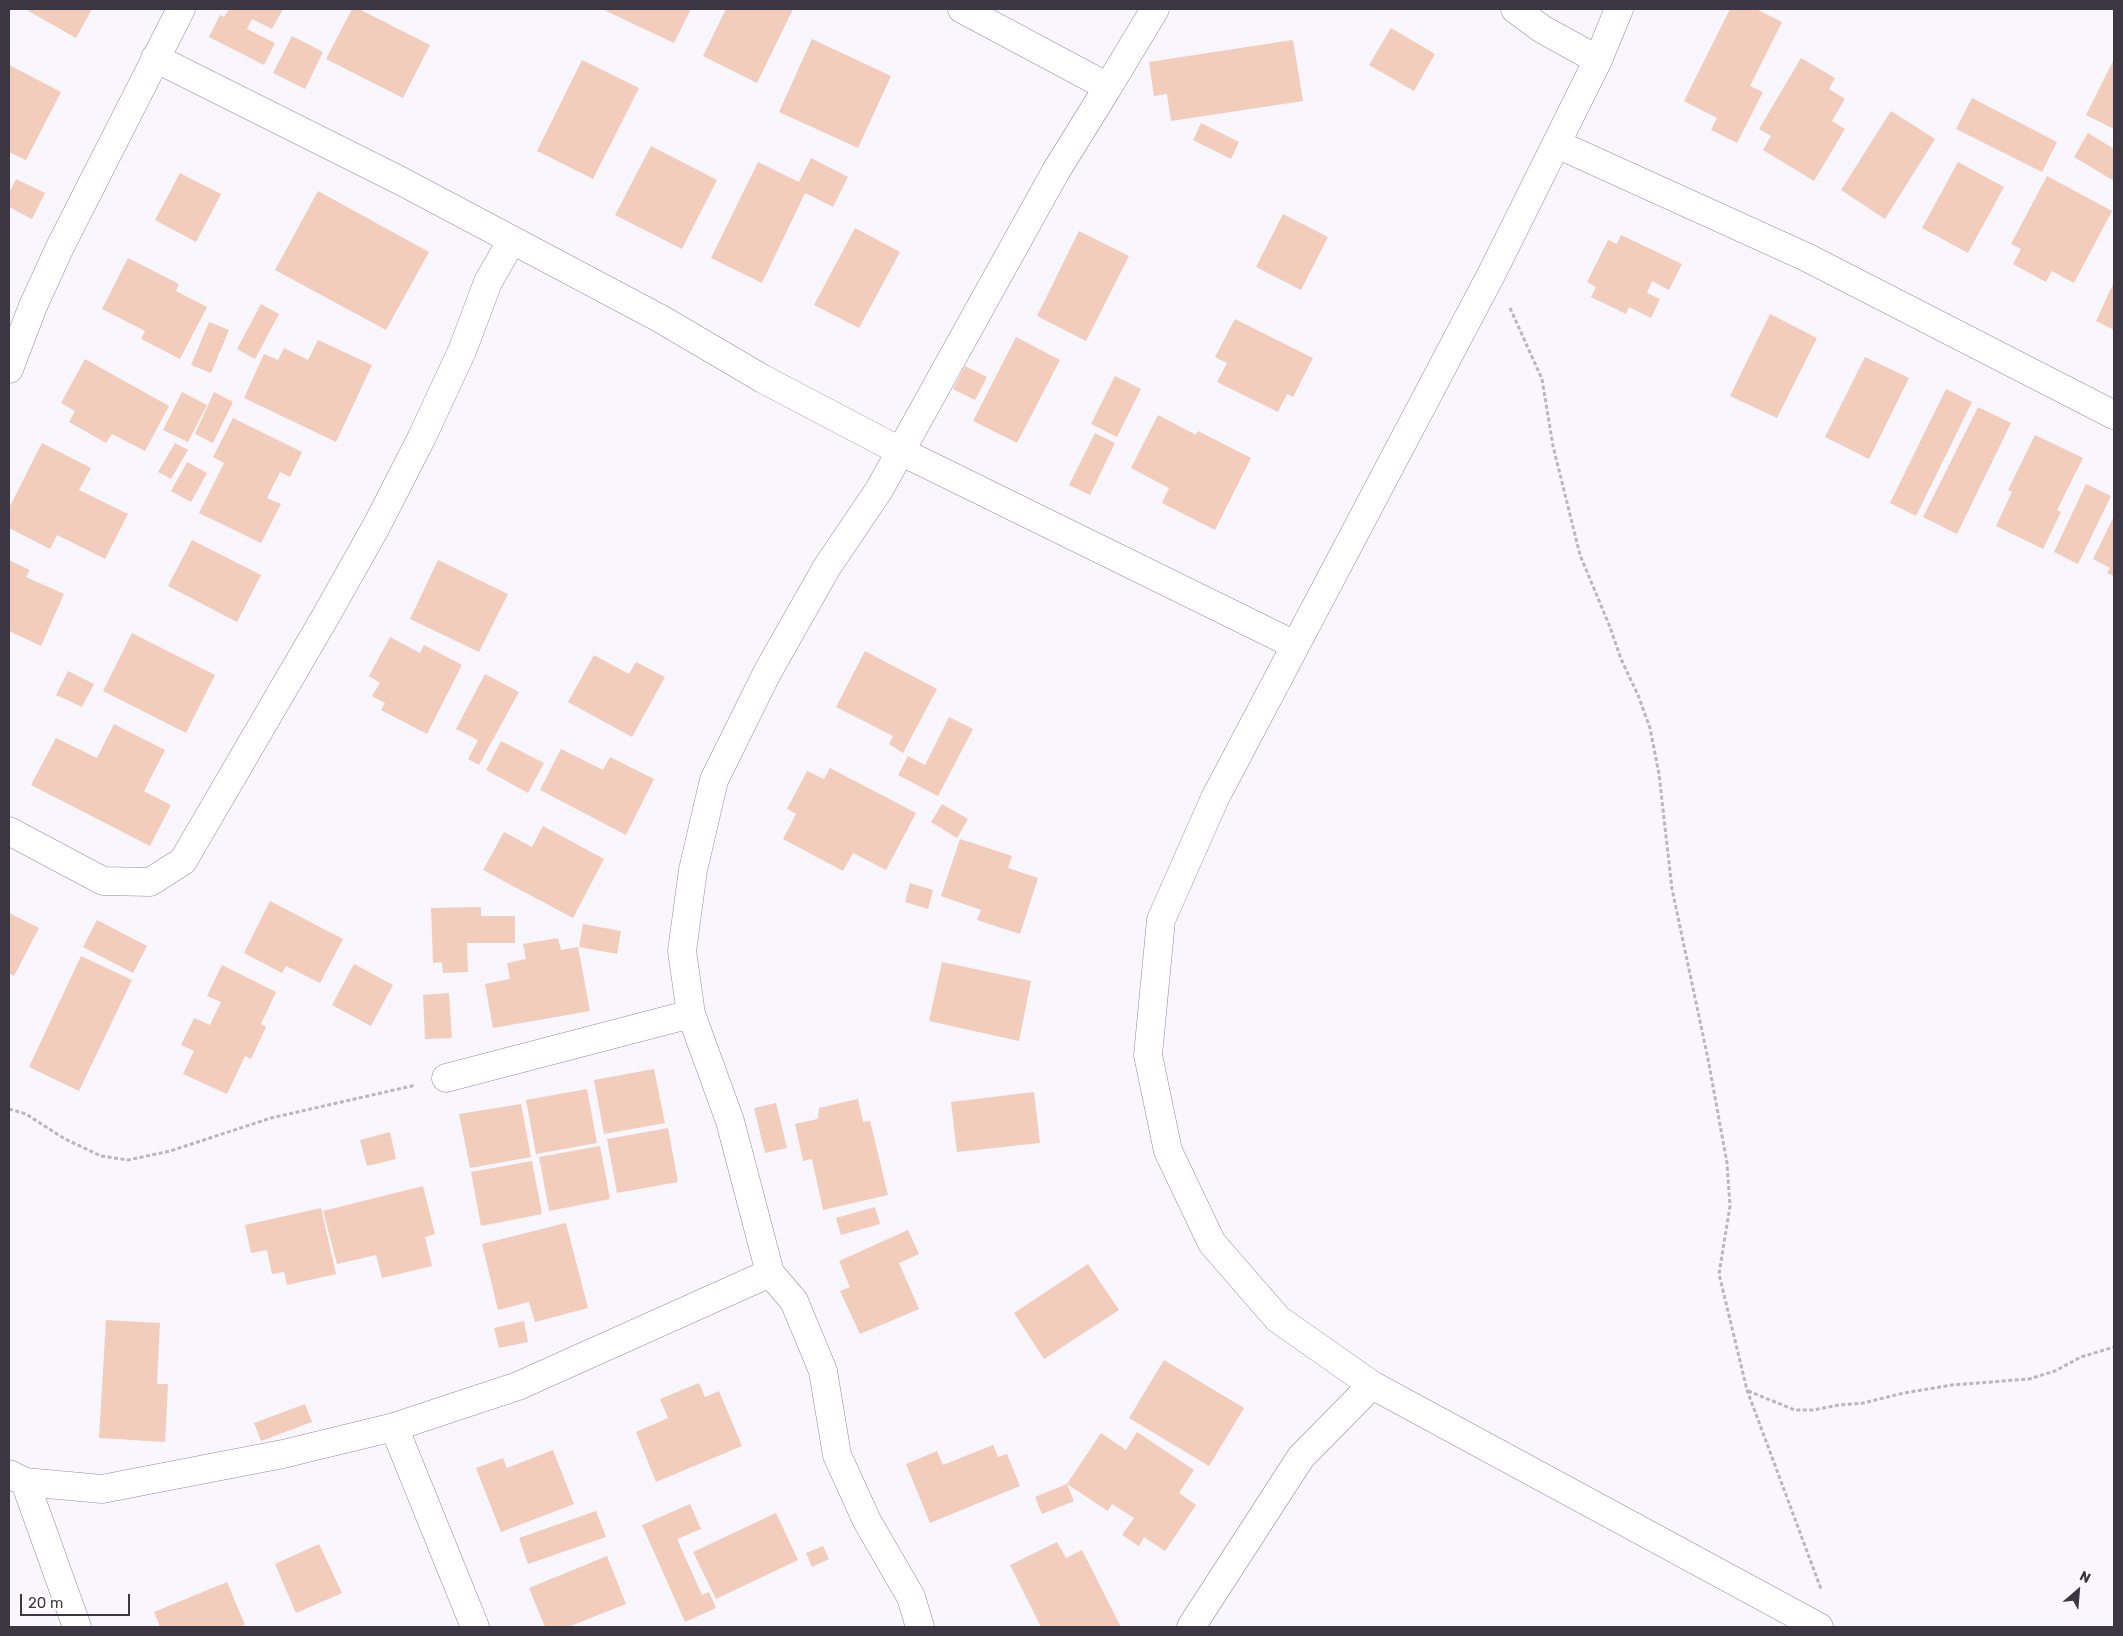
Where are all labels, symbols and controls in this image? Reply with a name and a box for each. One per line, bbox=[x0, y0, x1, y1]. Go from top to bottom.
north arrow bbox=[2053, 1566, 2103, 1616]
text: N bbox=[2077, 1567, 2093, 1587]
scale bar bbox=[22, 1584, 132, 1616]
text: 20 m bbox=[28, 1594, 63, 1612]

